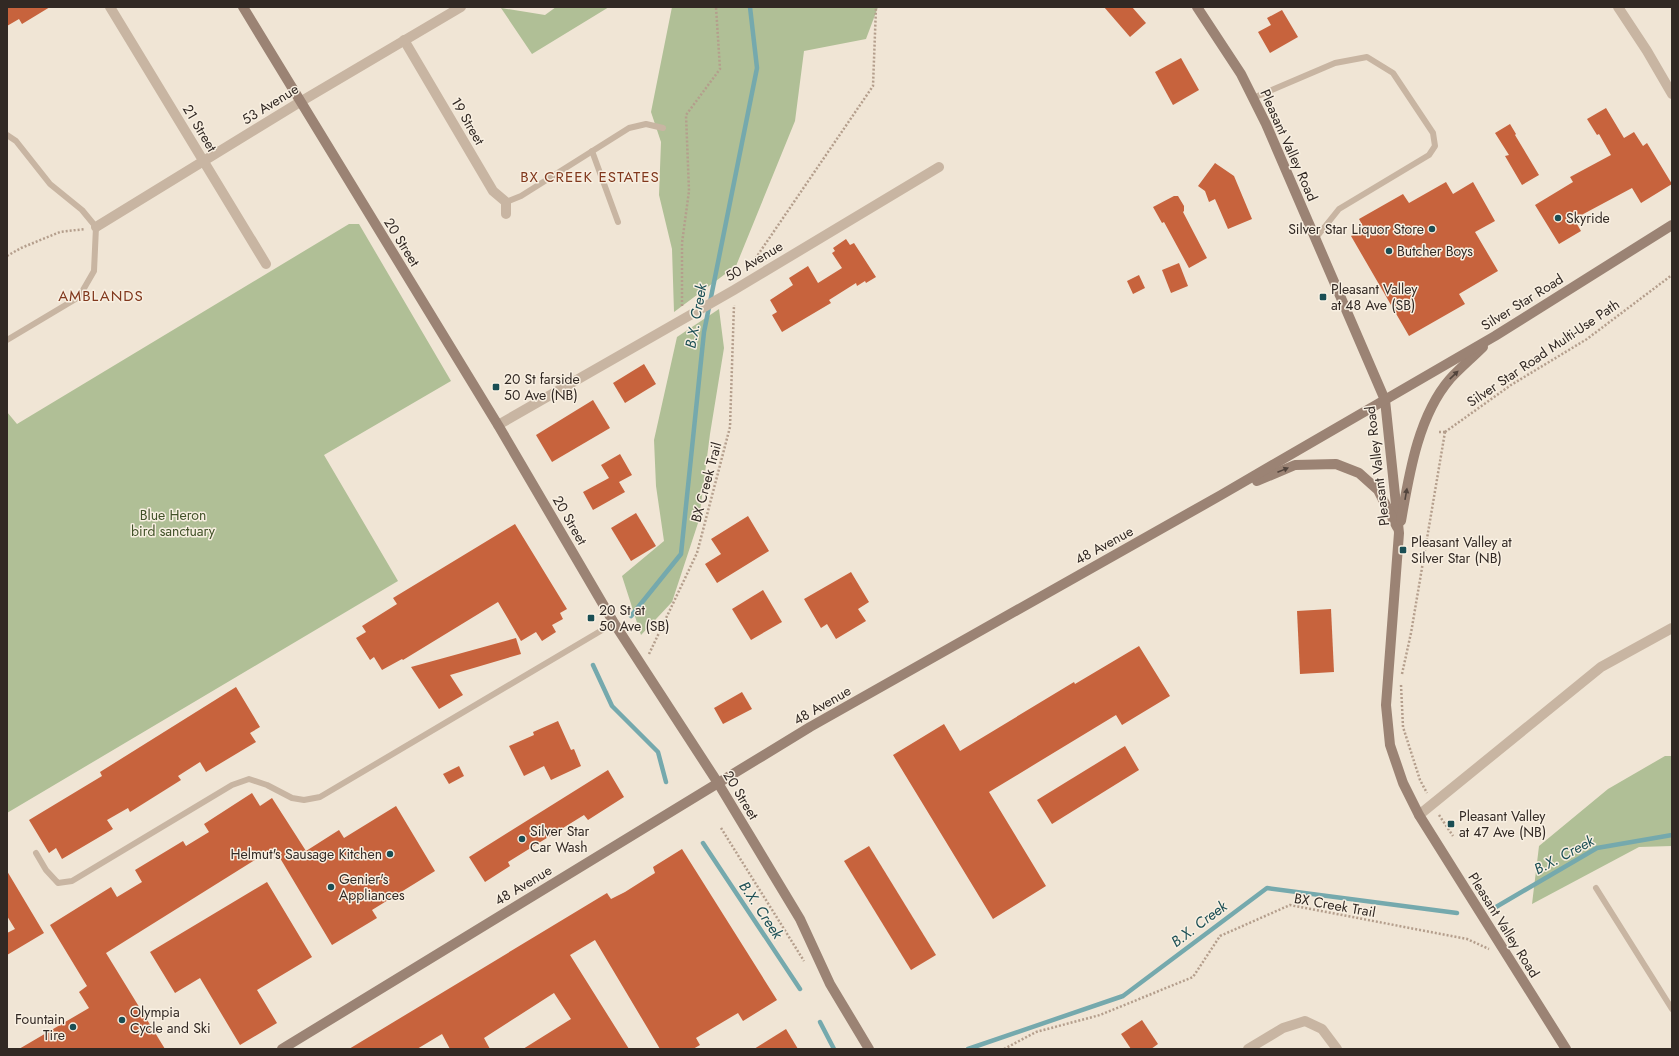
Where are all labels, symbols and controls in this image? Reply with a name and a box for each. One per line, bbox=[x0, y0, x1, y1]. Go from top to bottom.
street label: 53 Avenue bbox=[238, 79, 302, 129]
street label: Pleasant Valley Road bbox=[1255, 86, 1323, 204]
street label: 19 Street bbox=[446, 93, 490, 149]
street label: 21 Street bbox=[178, 101, 222, 156]
district label: BX CREEK ESTATES bbox=[520, 166, 660, 188]
place label: Skyride bbox=[1566, 208, 1610, 228]
marker: Skyride bbox=[1553, 213, 1563, 223]
street label: 20 Street bbox=[379, 214, 425, 271]
place label: Silver Star Liquor Store bbox=[1288, 219, 1424, 239]
marker: Silver Star Liquor Store bbox=[1427, 224, 1437, 234]
street label: 50 Avenue bbox=[721, 236, 787, 286]
place label: Butcher Boys bbox=[1397, 241, 1473, 261]
marker: Butcher Boys bbox=[1384, 246, 1394, 256]
street label: Silver Star Road bbox=[1477, 269, 1567, 335]
place label: Pleasant Valley at 48 Ave (SB) bbox=[1331, 279, 1418, 315]
water label: B.X. Creek bbox=[679, 281, 713, 350]
district label: AMBLANDS bbox=[58, 285, 144, 307]
marker: Pleasant Valley at 48 Ave (SB) bbox=[1318, 292, 1328, 302]
street label: Silver Star Road Multi-Use Path bbox=[1463, 294, 1623, 412]
place label: 20 St farside 50 Ave (NB) bbox=[504, 369, 580, 405]
one-way arrow bbox=[1449, 371, 1459, 380]
marker: 20 St farside 50 Ave (NB) bbox=[491, 382, 501, 392]
street label: Pleasant Valley Road bbox=[1360, 405, 1394, 527]
street label: BX Creek Trail bbox=[686, 440, 726, 524]
one-way arrow bbox=[1278, 466, 1290, 472]
one-way arrow bbox=[1403, 488, 1409, 500]
street label: 20 Street bbox=[548, 492, 592, 549]
park label: Blue Heron bird sanctuary bbox=[131, 505, 216, 541]
street label: 48 Avenue bbox=[1071, 521, 1137, 569]
place label: Pleasant Valley at Silver Star (NB) bbox=[1411, 532, 1512, 568]
marker: Pleasant Valley at Silver Star (NB) bbox=[1398, 545, 1408, 555]
place label: 20 St at 50 Ave (SB) bbox=[599, 600, 670, 636]
marker: 20 St at 50 Ave (SB) bbox=[586, 613, 596, 623]
street label: 48 Avenue bbox=[789, 680, 855, 730]
street label: 20 Street bbox=[719, 767, 764, 824]
place label: Pleasant Valley at 47 Ave (NB) bbox=[1459, 806, 1546, 842]
marker: Pleasant Valley at 47 Ave (NB) bbox=[1446, 819, 1456, 829]
place label: Silver Star Car Wash bbox=[530, 821, 589, 857]
water label: B.X. Creek bbox=[1530, 830, 1599, 880]
marker: Silver Star Car Wash bbox=[517, 834, 527, 844]
place label: Helmut's Sausage Kitchen bbox=[230, 844, 382, 864]
marker: Helmut's Sausage Kitchen bbox=[385, 849, 395, 859]
street label: 48 Avenue bbox=[491, 860, 555, 910]
place label: Genier's Appliances bbox=[339, 869, 405, 905]
street label: Pleasant Valley Road bbox=[1464, 869, 1544, 981]
water label: B.X. Creek bbox=[734, 877, 789, 944]
marker: Genier's Appliances bbox=[326, 882, 336, 892]
street label: BX Creek Trail bbox=[1293, 888, 1377, 922]
water label: B.X. Creek bbox=[1166, 895, 1232, 952]
place label: Olympia Cycle and Ski bbox=[130, 1002, 211, 1038]
place label: Fountain Tire bbox=[15, 1009, 65, 1045]
marker: Olympia Cycle and Ski bbox=[117, 1015, 127, 1025]
marker: Fountain Tire bbox=[68, 1022, 78, 1032]

